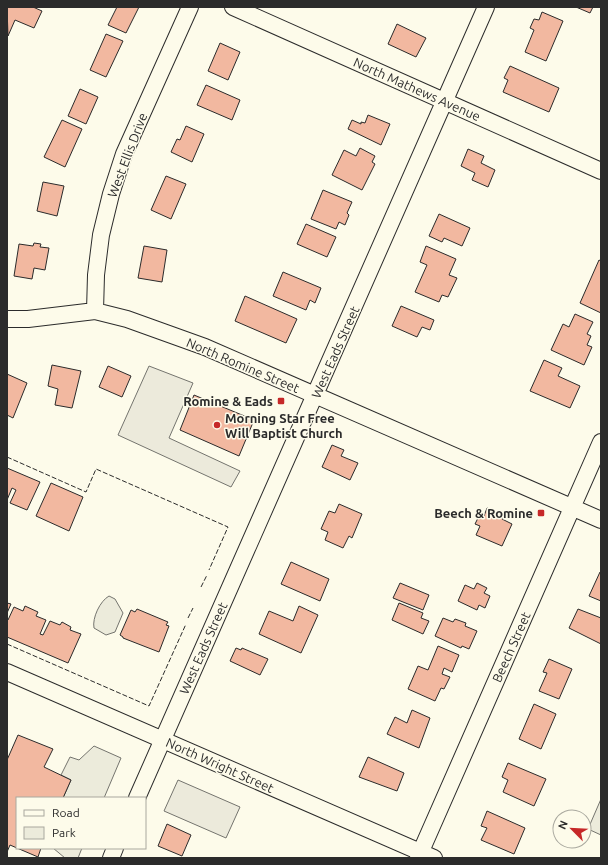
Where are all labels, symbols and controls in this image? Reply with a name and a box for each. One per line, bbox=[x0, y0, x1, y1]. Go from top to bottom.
street label: North Mathews Avenue bbox=[351, 55, 483, 123]
street label: West Ellis Drive bbox=[104, 111, 150, 199]
street label: West Eads Street bbox=[308, 304, 362, 400]
street label: North Romine Street bbox=[184, 335, 302, 395]
place label: Romine & Eads bbox=[183, 394, 273, 408]
marker: Romine & Eads bbox=[276, 396, 286, 406]
place label: Morning Star Free Will Baptist Church bbox=[225, 411, 343, 440]
marker: Morning Star Free Will Baptist Church bbox=[212, 420, 222, 430]
place label: Beech & Romine bbox=[434, 506, 533, 520]
marker: Beech & Romine bbox=[536, 508, 546, 518]
street label: West Eads Street bbox=[176, 600, 230, 696]
street label: Beech Street bbox=[489, 610, 533, 684]
street label: North Wright Street bbox=[164, 735, 276, 795]
legend bbox=[16, 797, 146, 849]
text: Road bbox=[52, 806, 80, 819]
north arrow bbox=[552, 809, 592, 849]
text: N bbox=[556, 819, 570, 831]
text: Park bbox=[52, 826, 76, 839]

